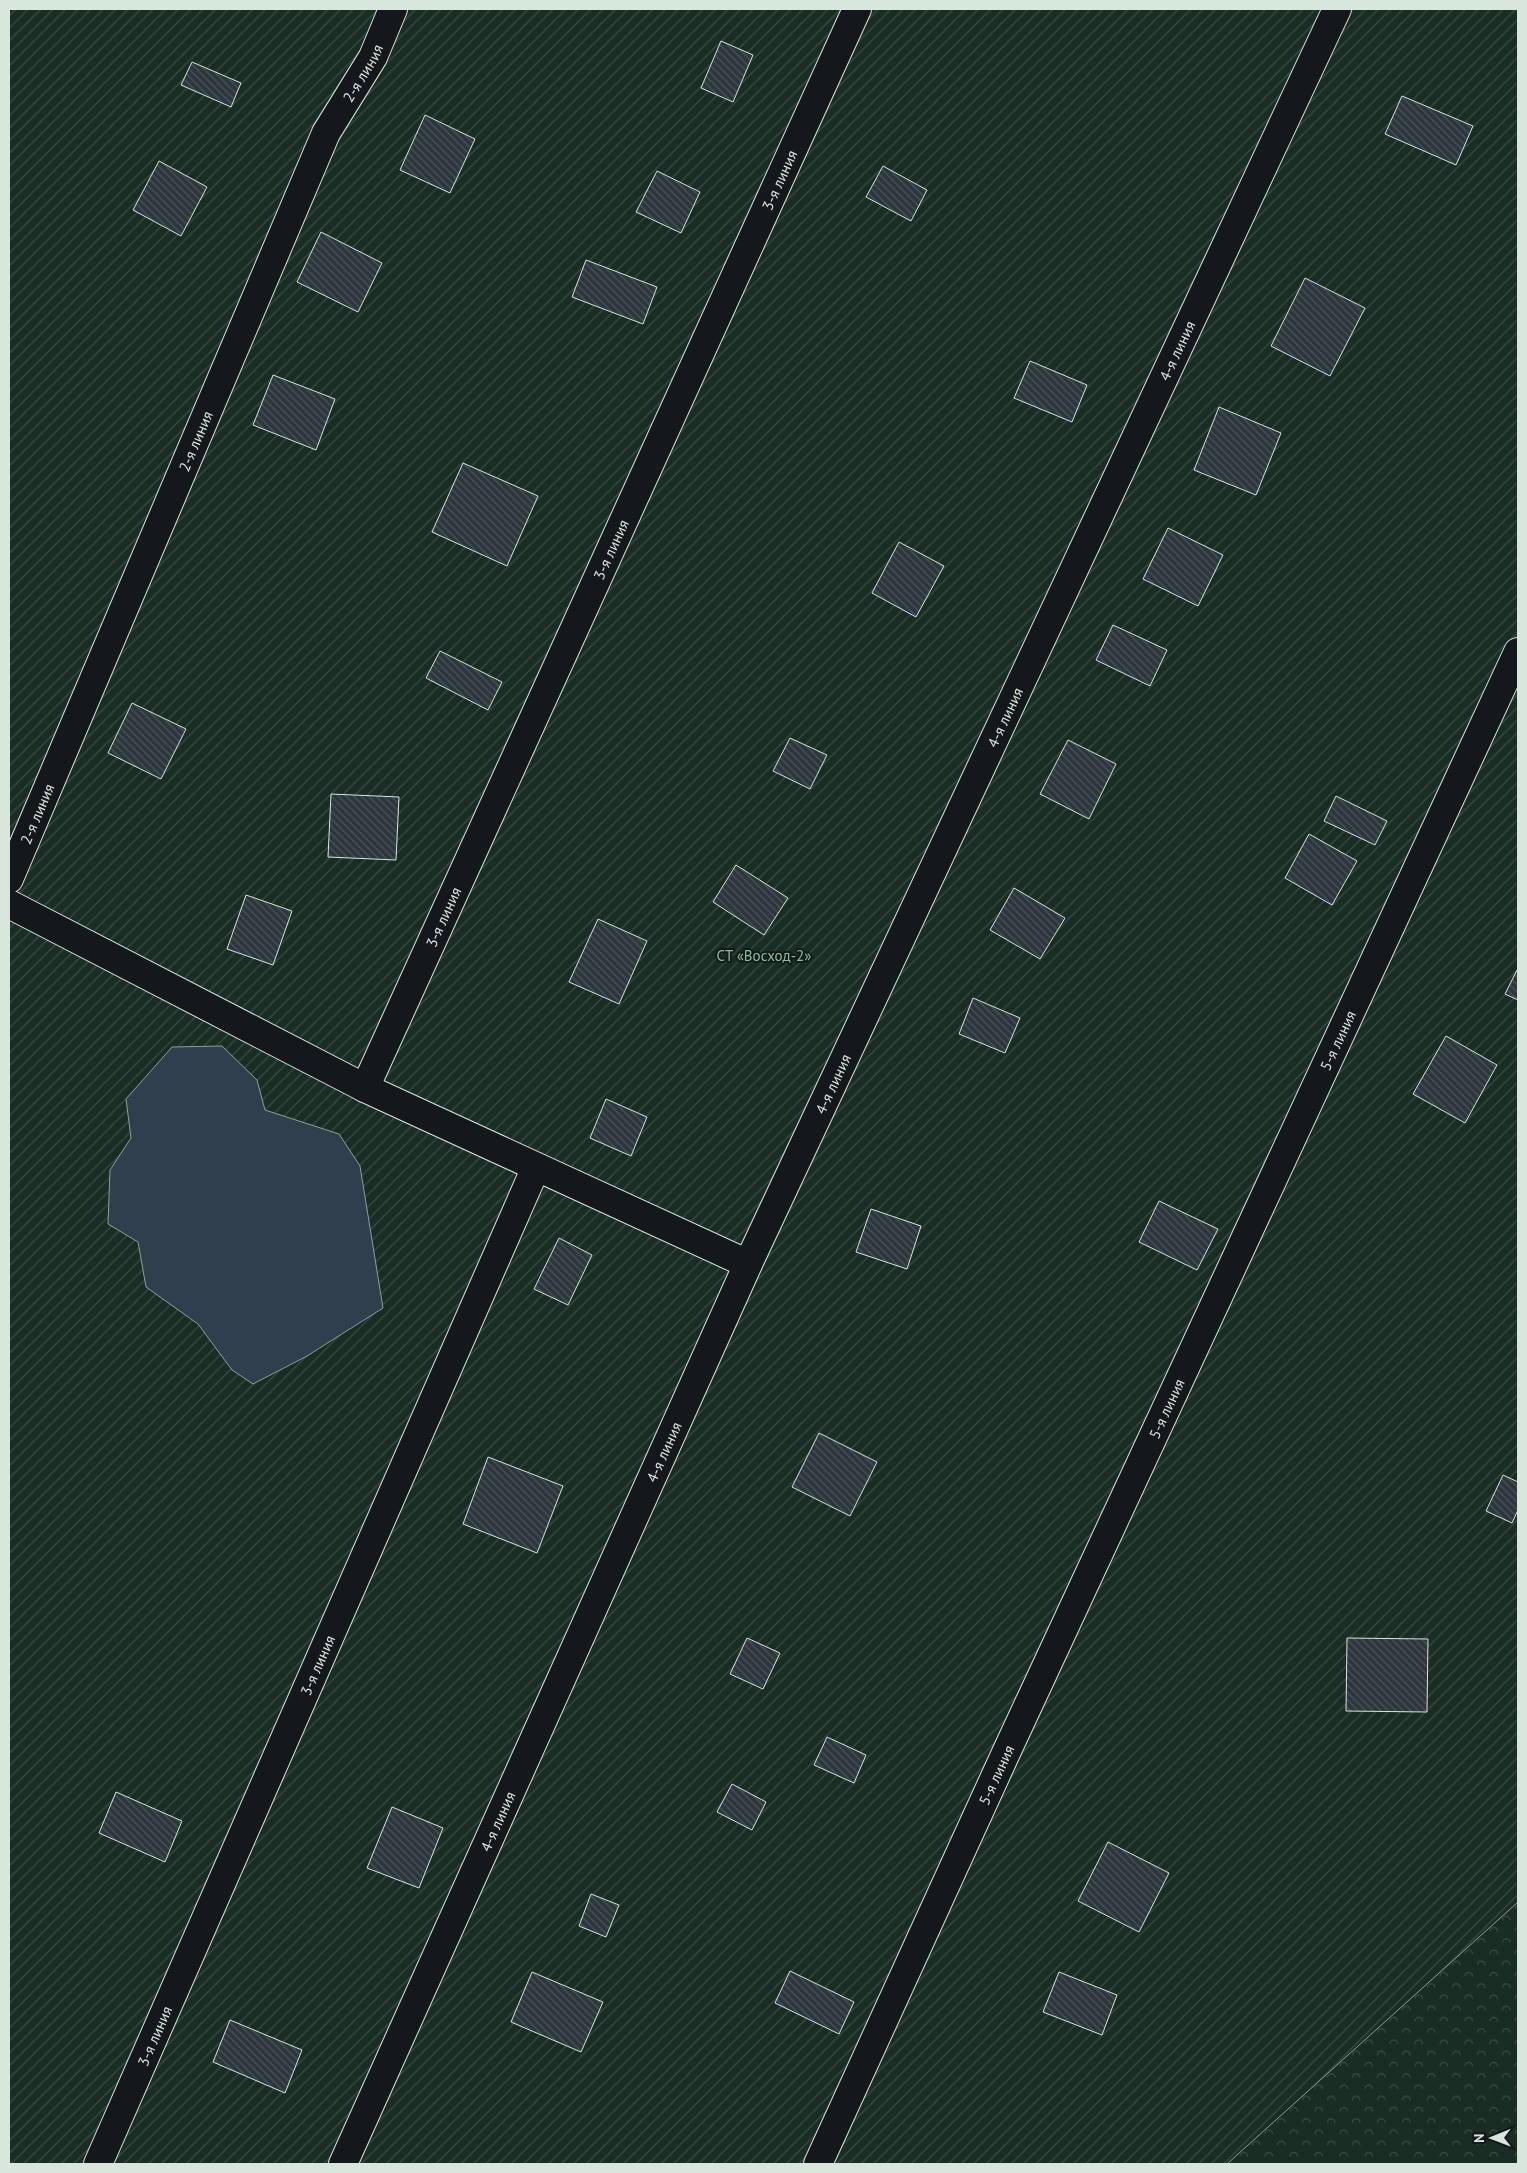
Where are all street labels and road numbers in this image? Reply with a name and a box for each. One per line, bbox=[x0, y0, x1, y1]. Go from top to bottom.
street label: 2-я линия bbox=[338, 41, 387, 105]
street label: 3-я линия bbox=[757, 147, 801, 213]
street label: 4-я линия bbox=[1155, 318, 1199, 384]
street label: 2-я линия bbox=[174, 408, 216, 474]
street label: 3-я линия bbox=[589, 516, 633, 582]
street label: 4-я линия bbox=[982, 684, 1027, 750]
street label: 2-я линия bbox=[16, 781, 58, 847]
street label: 3-я линия bbox=[421, 884, 465, 950]
street label: 5-я линия bbox=[1315, 1007, 1360, 1073]
street label: 4-я линия bbox=[810, 1051, 855, 1117]
street label: 5-я линия bbox=[1144, 1375, 1188, 1441]
street label: 4-я линия bbox=[642, 1419, 685, 1485]
street label: 3-я линия bbox=[296, 1632, 339, 1698]
street label: 5-я линия bbox=[974, 1742, 1018, 1808]
street label: 4-я линия bbox=[476, 1788, 519, 1854]
street label: 3-я линия bbox=[133, 2003, 176, 2069]

